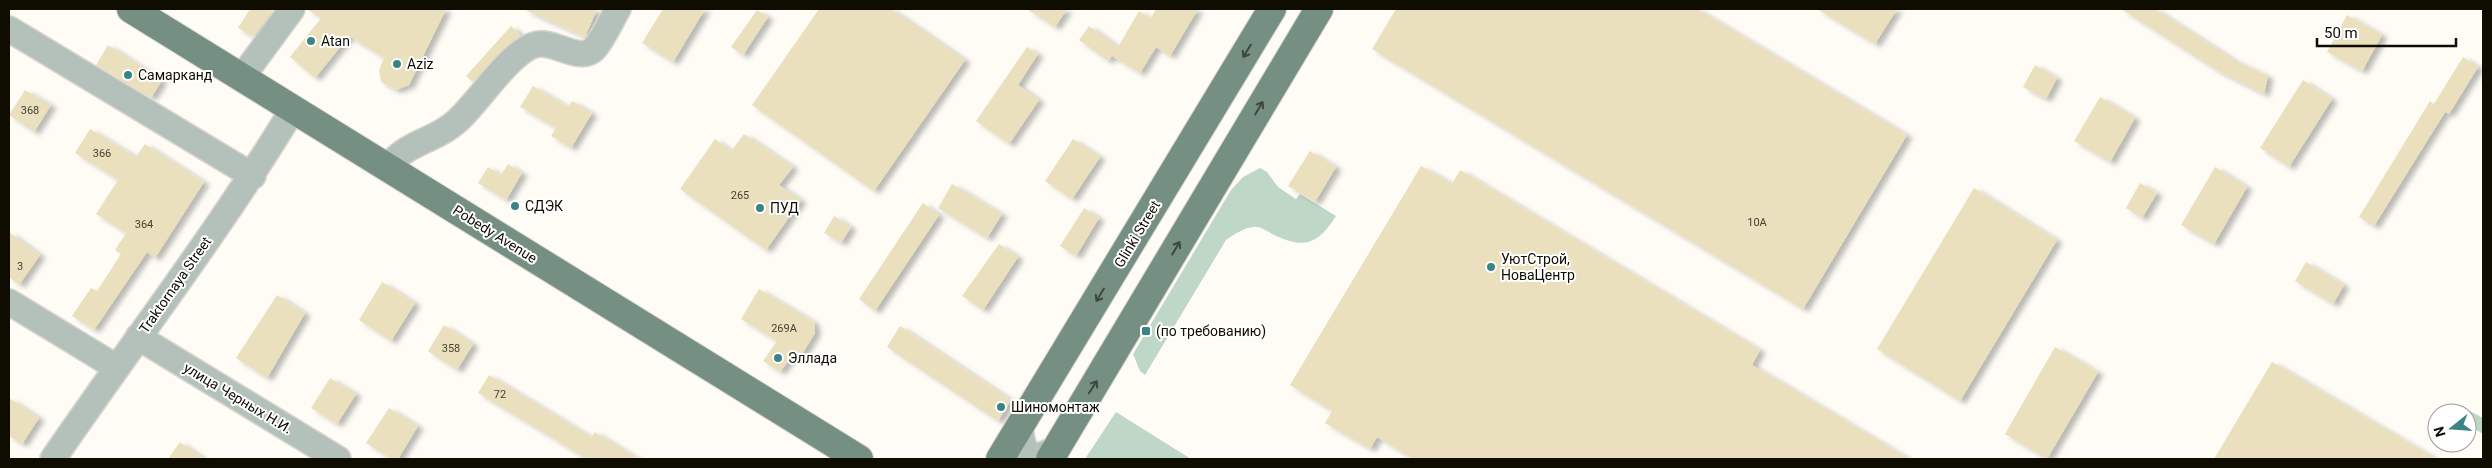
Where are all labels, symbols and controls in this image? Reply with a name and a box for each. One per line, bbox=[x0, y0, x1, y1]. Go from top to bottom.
scale bar bbox=[2317, 15, 2456, 47]
text: 50 m bbox=[2324, 24, 2358, 42]
place label: Atan bbox=[321, 33, 350, 49]
marker: Atan bbox=[305, 35, 317, 47]
one-way arrow bbox=[1242, 43, 1252, 57]
place label: Aziz bbox=[407, 56, 434, 72]
marker: Aziz bbox=[391, 58, 403, 70]
place label: Самарканд bbox=[138, 67, 213, 83]
marker: Самарканд bbox=[122, 69, 134, 81]
one-way arrow bbox=[1255, 101, 1265, 115]
house number: 368 bbox=[21, 104, 39, 117]
house number: 366 bbox=[93, 147, 111, 160]
house number: 265 bbox=[731, 189, 749, 202]
street label: Glinki Street bbox=[1111, 197, 1163, 270]
place label: СДЭК bbox=[525, 198, 563, 214]
marker: СДЭК bbox=[509, 200, 521, 212]
place label: ПУД bbox=[770, 200, 799, 216]
street label: Pobedy Avenue bbox=[450, 202, 540, 266]
marker: ПУД bbox=[754, 202, 766, 214]
house number: 10А bbox=[1747, 216, 1768, 229]
house number: 364 bbox=[135, 218, 153, 231]
street label: Traktornaya Street bbox=[136, 233, 214, 336]
one-way arrow bbox=[1171, 240, 1181, 255]
place label: УютСтрой, НоваЦентр bbox=[1501, 251, 1575, 283]
house number: 3 bbox=[17, 260, 23, 273]
marker: УютСтрой, НоваЦентр bbox=[1485, 261, 1497, 273]
one-way arrow bbox=[1094, 287, 1104, 301]
house number: 269А bbox=[771, 322, 798, 335]
place label: (по требованию) bbox=[1156, 323, 1266, 340]
marker: (по требованию) bbox=[1140, 325, 1152, 337]
house number: 358 bbox=[442, 342, 460, 355]
place label: Эллада bbox=[788, 350, 837, 366]
marker: Эллада bbox=[772, 352, 784, 364]
street label: улица Черных Н.И. bbox=[181, 359, 295, 437]
one-way arrow bbox=[1088, 381, 1098, 395]
house number: 72 bbox=[494, 388, 506, 401]
place label: Шиномонтаж bbox=[1011, 399, 1100, 415]
marker: Шиномонтаж bbox=[995, 401, 1007, 413]
north arrow bbox=[2427, 403, 2477, 453]
text: N bbox=[2430, 425, 2449, 439]

